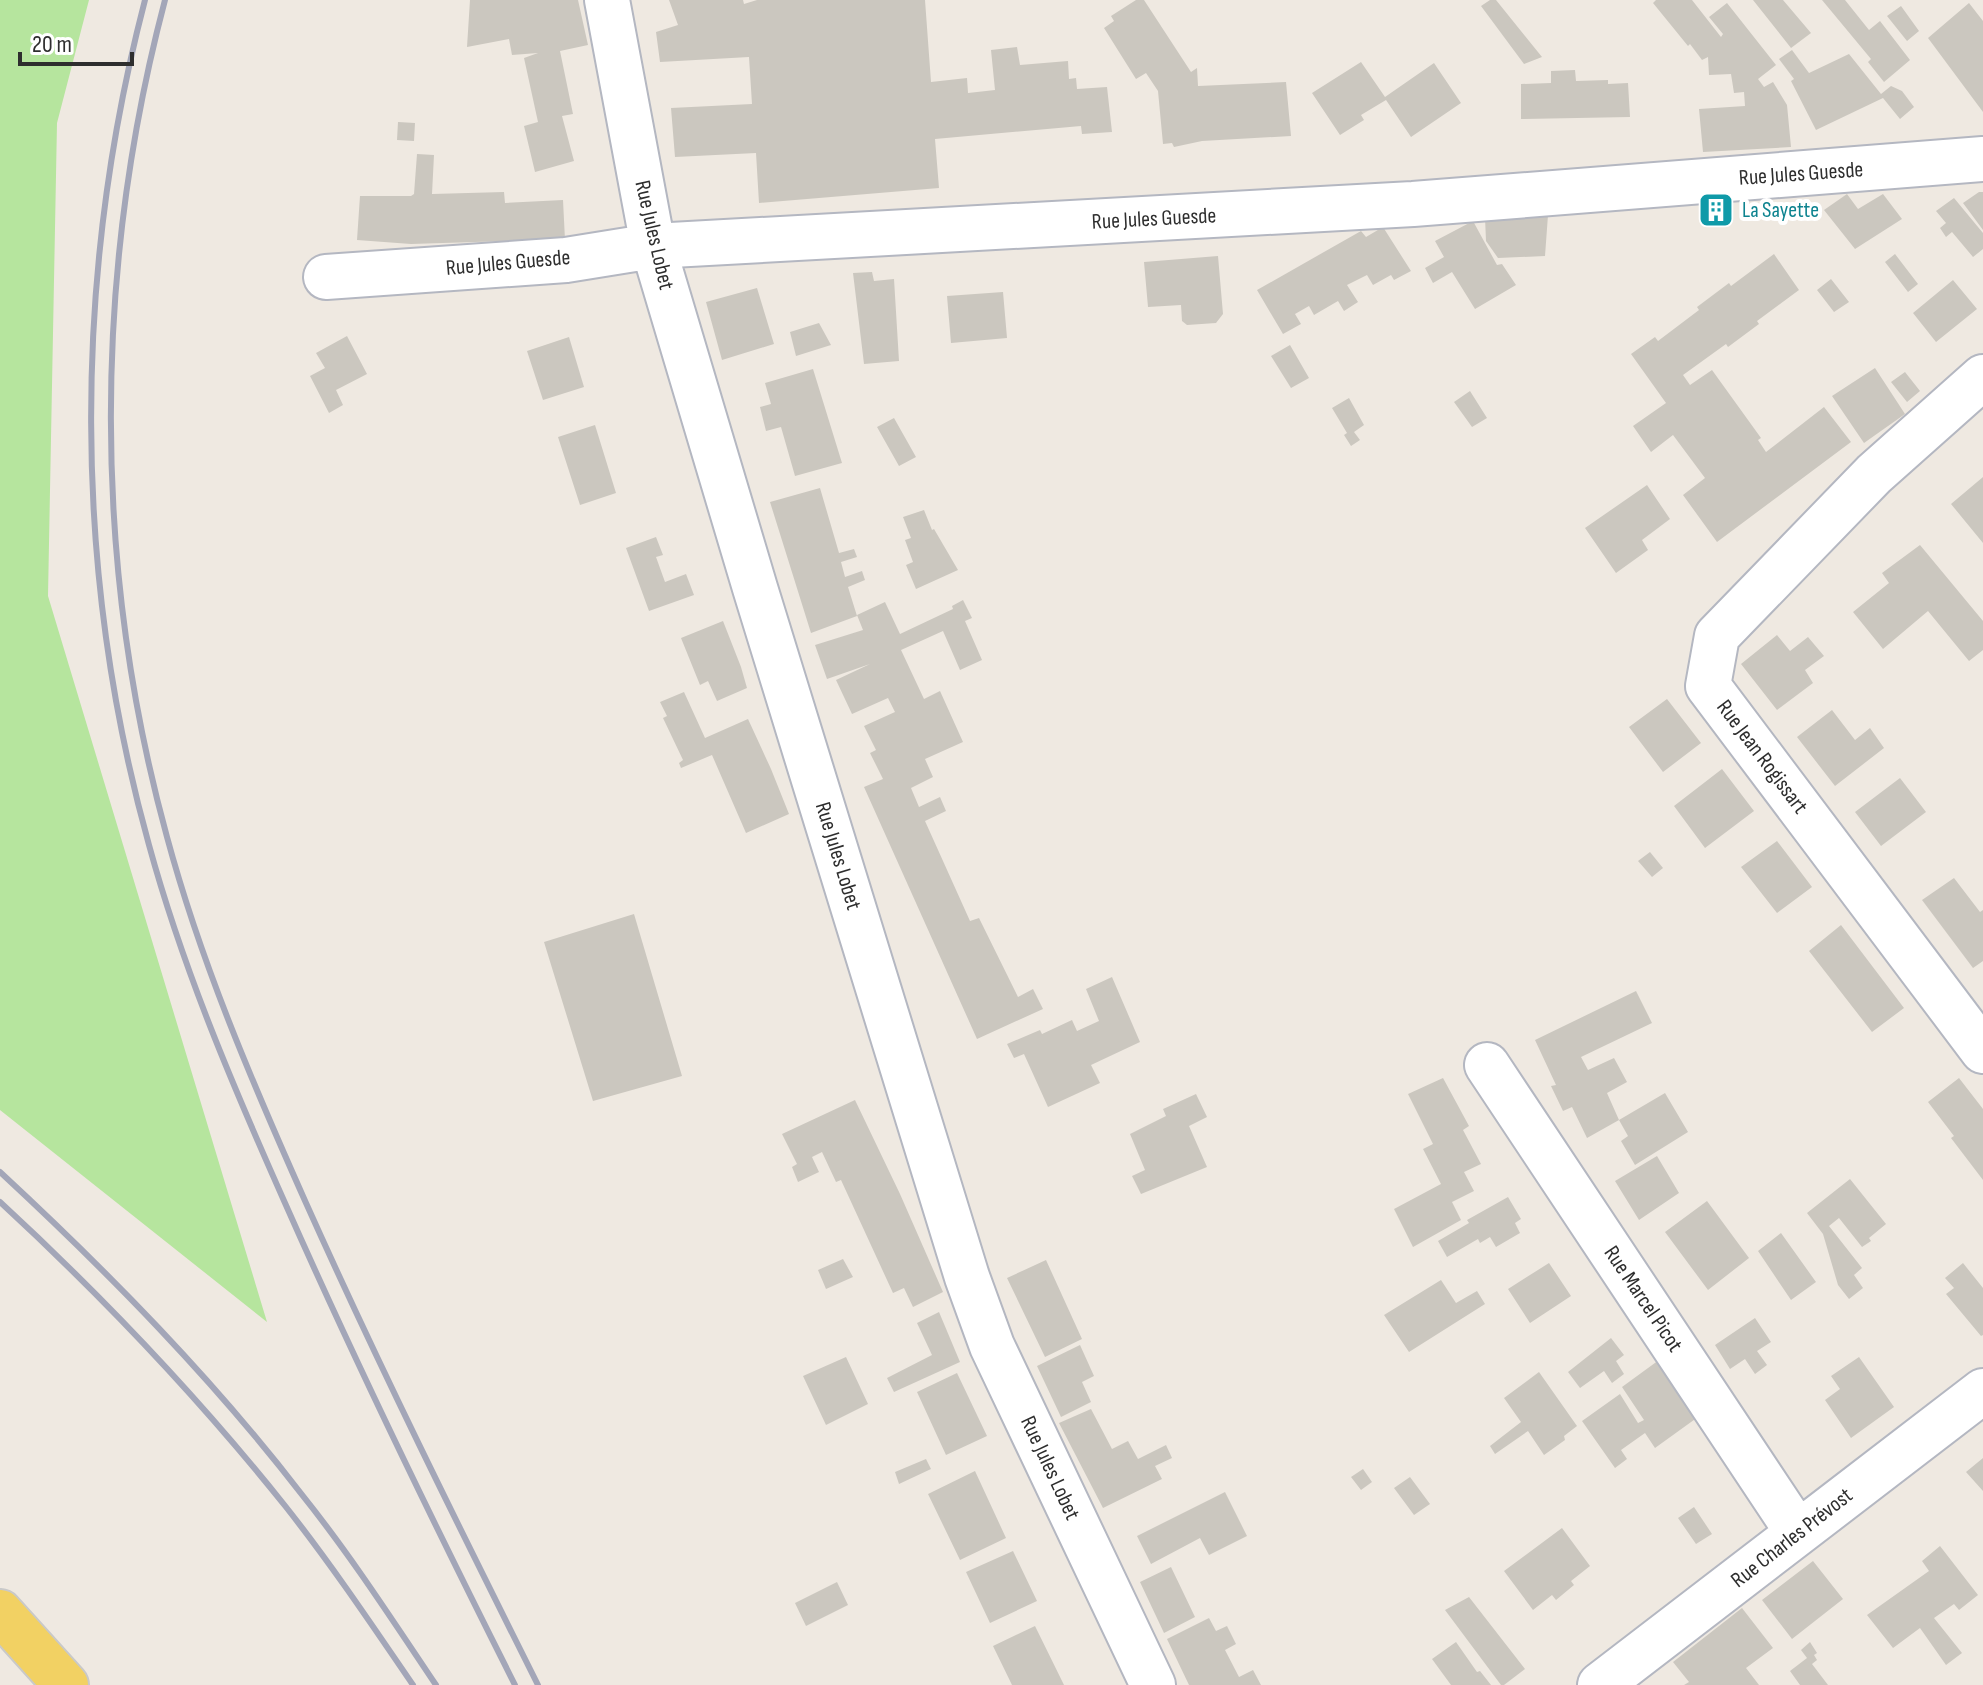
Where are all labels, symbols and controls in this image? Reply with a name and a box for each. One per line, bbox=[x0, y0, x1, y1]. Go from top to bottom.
scale bar bbox=[20, 16, 132, 66]
text: 20 m bbox=[32, 30, 72, 59]
street label: Rue Jules Guesde bbox=[1738, 156, 1864, 192]
street label: Rue Jules Lobet bbox=[628, 178, 680, 293]
building icon: La Sayette bbox=[1697, 191, 1735, 229]
place label: La Sayette bbox=[1742, 197, 1819, 224]
street label: Rue Jules Guesde bbox=[1091, 202, 1217, 236]
street label: Rue Jules Guesde bbox=[445, 244, 571, 282]
street label: Rue Jean Rogissart bbox=[1710, 695, 1814, 819]
street label: Rue Jules Lobet bbox=[809, 799, 867, 913]
street label: Rue Marcel Picot bbox=[1598, 1241, 1689, 1357]
street label: Rue Jules Lobet bbox=[1014, 1412, 1086, 1524]
street label: Rue Charles Prévost bbox=[1726, 1482, 1858, 1594]

